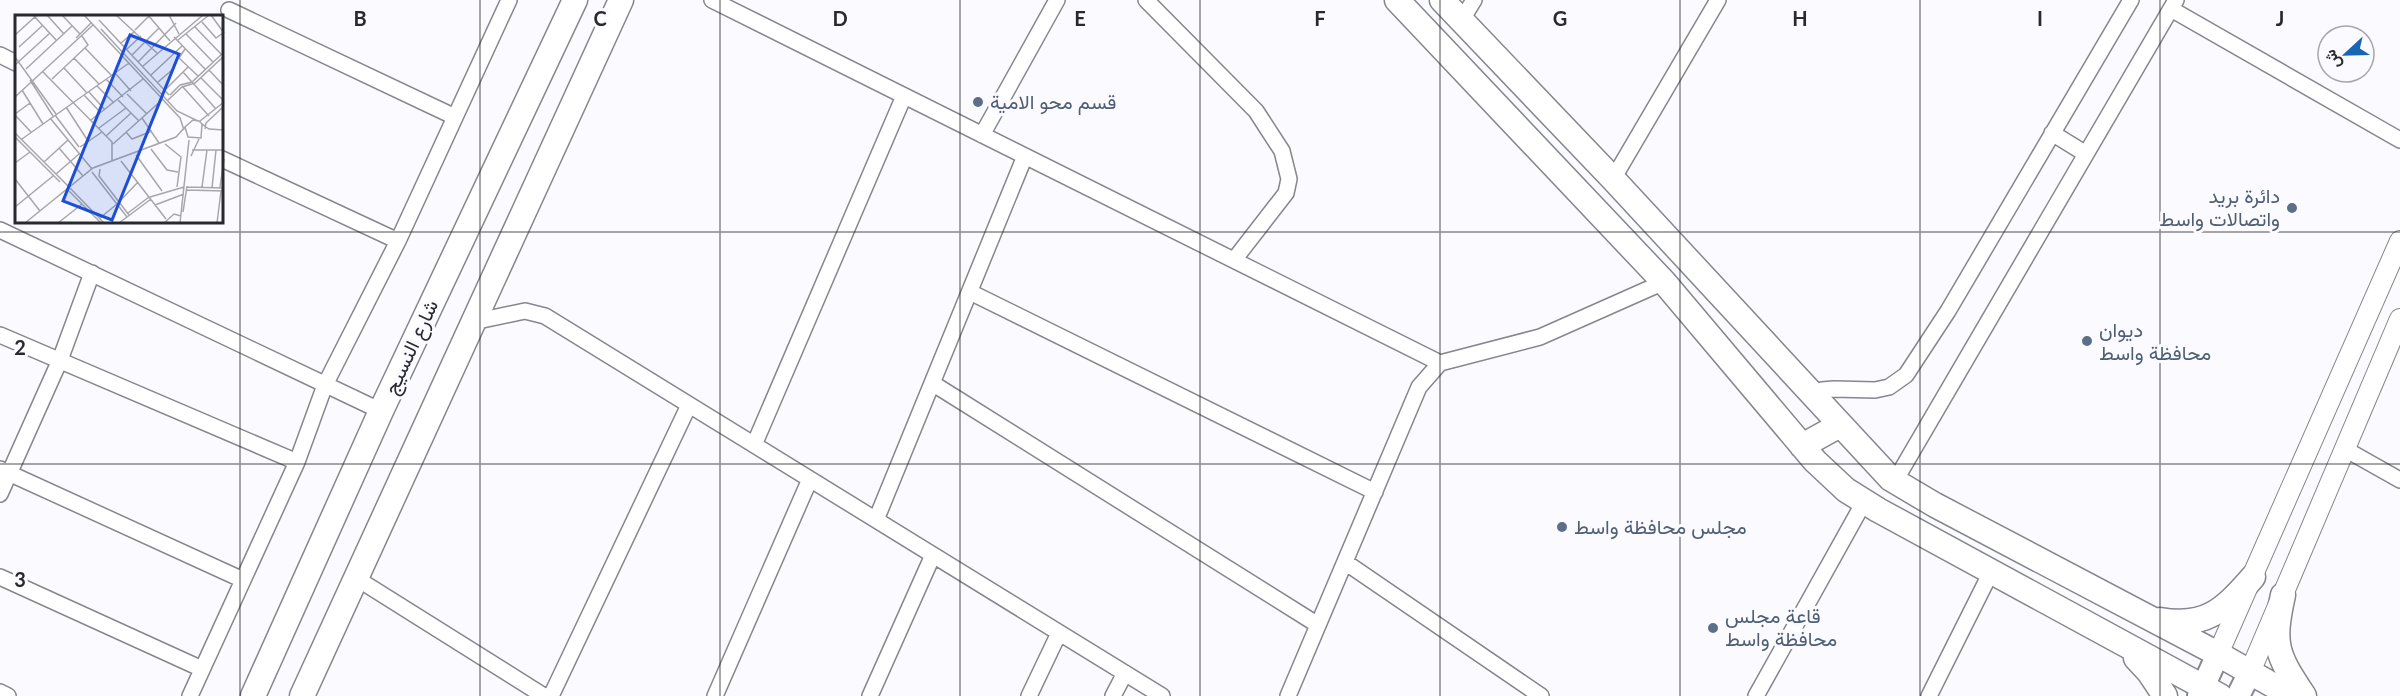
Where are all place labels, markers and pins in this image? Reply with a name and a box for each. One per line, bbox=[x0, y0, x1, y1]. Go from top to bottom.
place label: قسم محو الامية bbox=[990, 89, 1116, 115]
marker: قسم محو الامية bbox=[971, 95, 985, 109]
place label: دائرة بريد واتصالات واسط bbox=[2159, 183, 2280, 232]
marker: دائرة بريد واتصالات واسط bbox=[2285, 201, 2299, 215]
place label: ديوان محافظة واسط bbox=[2099, 317, 2211, 366]
marker: ديوان محافظة واسط bbox=[2080, 334, 2094, 348]
place label: مجلس محافظة واسط bbox=[1574, 514, 1747, 540]
marker: مجلس محافظة واسط bbox=[1555, 520, 1569, 534]
place label: قاعة مجلس محافظة واسط bbox=[1725, 603, 1837, 652]
marker: قاعة مجلس محافظة واسط bbox=[1706, 621, 1720, 635]

